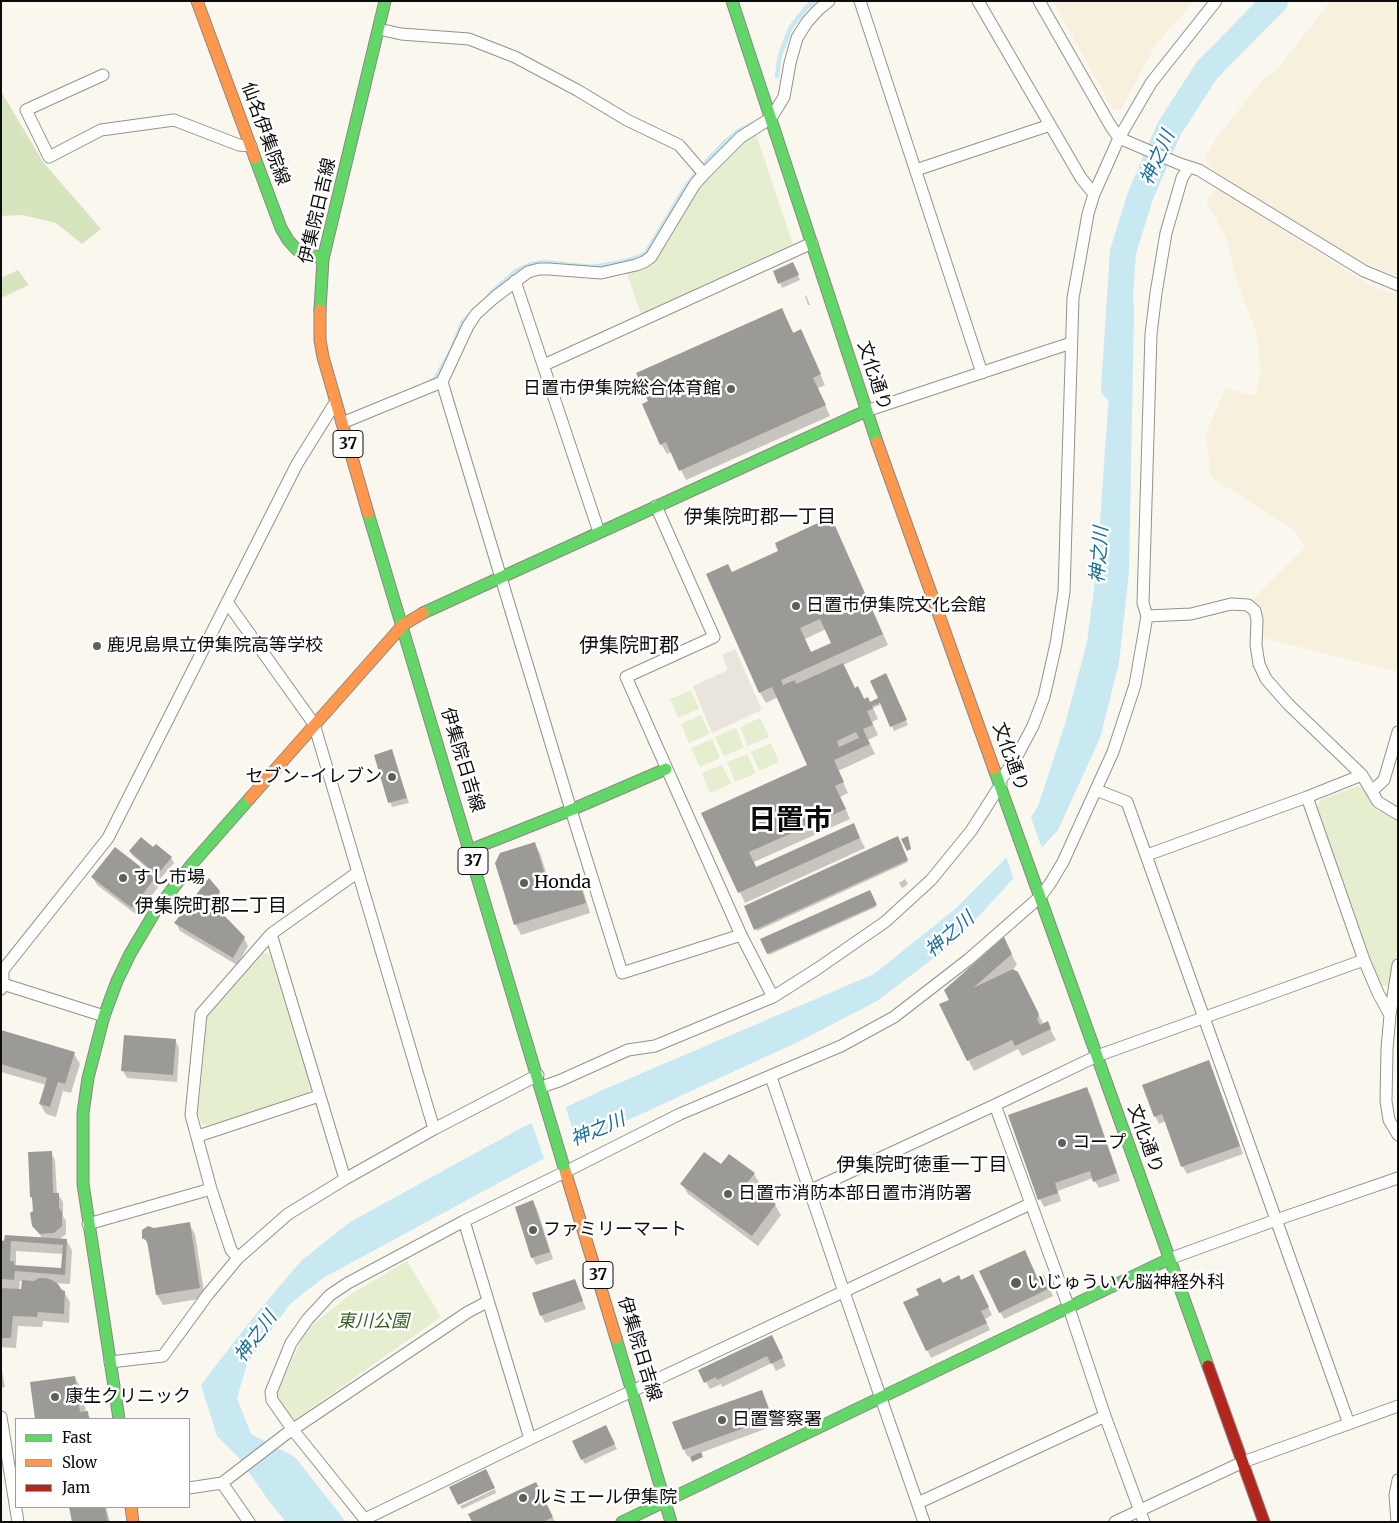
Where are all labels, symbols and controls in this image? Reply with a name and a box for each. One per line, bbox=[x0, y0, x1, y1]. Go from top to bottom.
street label: 仙名伊集院線 bbox=[236, 80, 294, 188]
water label: 神之川 bbox=[1136, 127, 1180, 189]
street label: 伊集院日吉線 bbox=[295, 156, 341, 266]
street label: 文化通り bbox=[853, 338, 895, 414]
place label: 日置市伊集院総合体育館 bbox=[523, 378, 721, 400]
marker: 日置市伊集院総合体育館 bbox=[725, 383, 737, 395]
road number: 37 bbox=[333, 430, 363, 458]
district label: 伊集院町郡一丁目 bbox=[684, 507, 836, 529]
water label: 神之川 bbox=[1087, 526, 1113, 584]
place label: 日置市伊集院文化会館 bbox=[806, 595, 986, 617]
marker: 日置市伊集院文化会館 bbox=[790, 600, 802, 612]
district label: 伊集院町郡 bbox=[579, 634, 679, 658]
place label: 鹿児島県立伊集院高等学校 bbox=[107, 635, 323, 657]
marker: 鹿児島県立伊集院高等学校 bbox=[91, 640, 103, 652]
street label: 伊集院日吉線 bbox=[436, 705, 488, 815]
street label: 文化通り bbox=[988, 719, 1032, 795]
place label: セブン-イレブン bbox=[246, 766, 382, 788]
marker: セブン-イレブン bbox=[386, 771, 398, 783]
district label: 日置市 bbox=[748, 804, 832, 838]
road number: 37 bbox=[458, 848, 488, 874]
place label: すし市場 bbox=[133, 867, 205, 889]
marker: すし市場 bbox=[117, 872, 129, 884]
place label: Honda bbox=[534, 872, 591, 894]
marker: Honda bbox=[518, 877, 530, 889]
district label: 伊集院町郡二丁目 bbox=[135, 896, 287, 918]
water label: 神之川 bbox=[921, 908, 979, 962]
street label: 文化通り bbox=[1123, 1101, 1167, 1177]
water label: 神之川 bbox=[567, 1108, 629, 1152]
place label: コープ bbox=[1072, 1132, 1126, 1154]
marker: コープ bbox=[1056, 1137, 1068, 1149]
district label: 伊集院町徳重一丁目 bbox=[837, 1155, 1007, 1177]
place label: 日置市消防本部日置市消防署 bbox=[738, 1183, 972, 1205]
marker: 日置市消防本部日置市消防署 bbox=[722, 1188, 734, 1200]
place label: ファミリーマート bbox=[543, 1219, 687, 1241]
marker: ファミリーマート bbox=[527, 1224, 539, 1236]
road number: 37 bbox=[583, 1262, 613, 1288]
place label: いじゅういん脳神経外科 bbox=[1027, 1272, 1225, 1294]
marker: いじゅういん脳神経外科 bbox=[1009, 1276, 1023, 1290]
street label: 伊集院日吉線 bbox=[613, 1294, 665, 1404]
water label: 神之川 bbox=[230, 1307, 282, 1367]
park label: 東川公園 bbox=[337, 1311, 409, 1333]
place label: 康⽣クリニック bbox=[65, 1386, 191, 1408]
marker: 康⽣クリニック bbox=[49, 1391, 61, 1403]
place label: 日置警察署 bbox=[732, 1409, 822, 1431]
marker: 日置警察署 bbox=[716, 1414, 728, 1426]
legend bbox=[15, 1418, 190, 1508]
text: Fast bbox=[62, 1428, 92, 1447]
text: Slow bbox=[62, 1453, 97, 1472]
text: Jam bbox=[62, 1478, 90, 1497]
place label: ルミエール伊集院 bbox=[533, 1487, 677, 1509]
marker: ルミエール伊集院 bbox=[517, 1492, 529, 1504]

